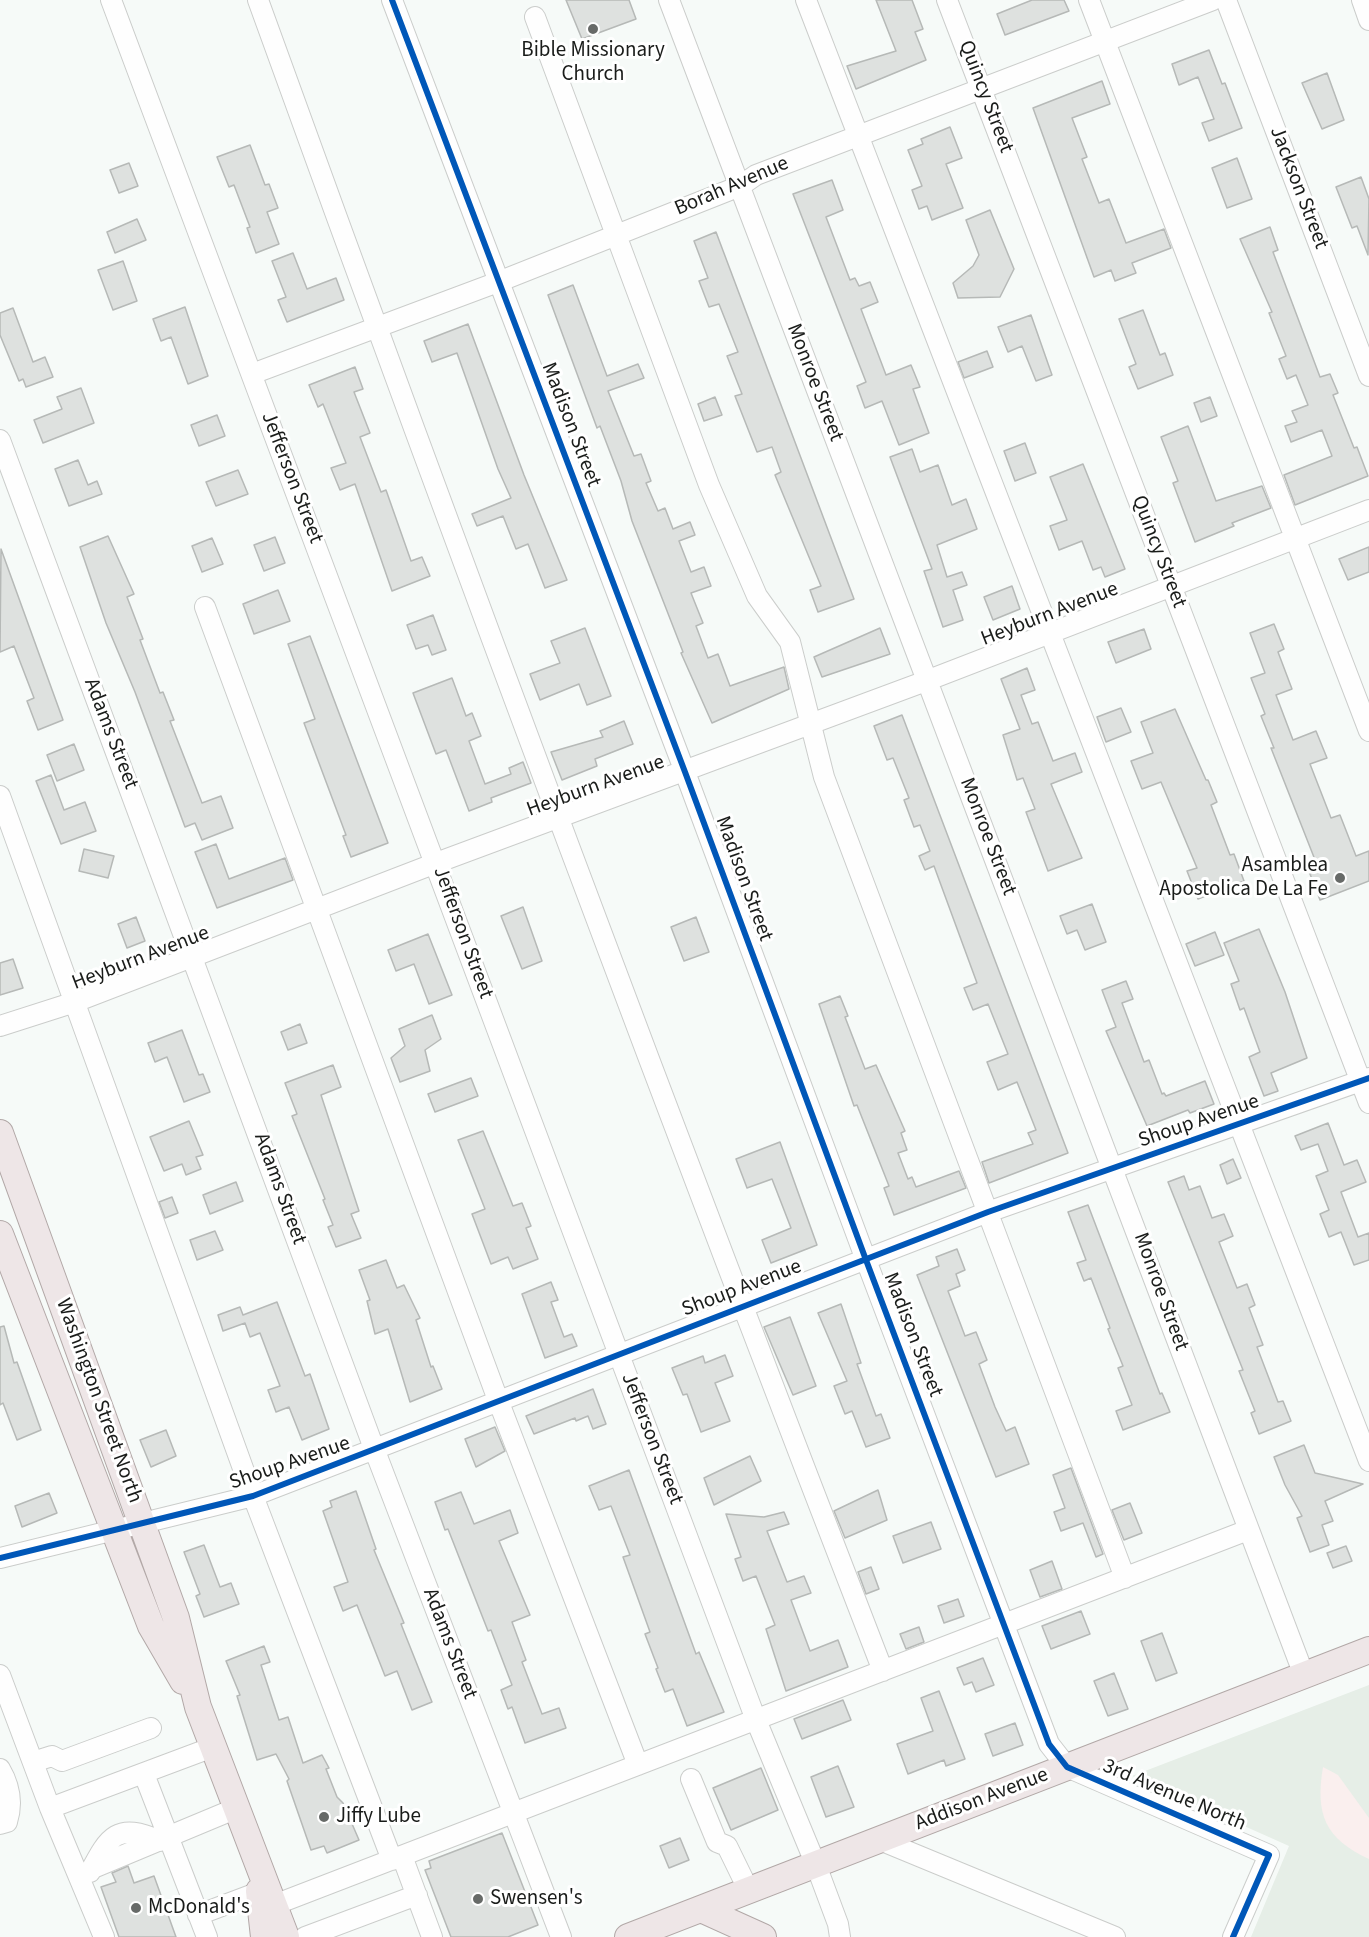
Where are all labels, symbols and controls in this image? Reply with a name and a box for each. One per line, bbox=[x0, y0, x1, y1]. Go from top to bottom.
marker: Bible Missionary Church bbox=[586, 22, 600, 36]
street label: Quincy Street bbox=[952, 37, 1018, 157]
place label: Bible Missionary Church bbox=[521, 38, 665, 88]
street label: Jackson Street bbox=[1263, 123, 1333, 253]
street label: Borah Avenue bbox=[671, 152, 793, 222]
street label: Monroe Street bbox=[780, 321, 848, 445]
street label: Madison Street bbox=[535, 359, 605, 491]
street label: Jefferson Street bbox=[254, 409, 328, 547]
street label: Quincy Street bbox=[1125, 492, 1191, 612]
street label: Heyburn Avenue bbox=[978, 577, 1122, 653]
street label: Adams Street bbox=[77, 675, 143, 793]
street label: Heyburn Avenue bbox=[524, 750, 668, 824]
street label: Monroe Street bbox=[953, 775, 1021, 899]
street label: Madison Street bbox=[709, 813, 777, 945]
place label: Asamblea Apostolica De La Fe bbox=[1159, 853, 1328, 903]
street label: Jefferson Street bbox=[426, 864, 498, 1002]
marker: Asamblea Apostolica De La Fe bbox=[1333, 871, 1347, 885]
street label: Heyburn Avenue bbox=[69, 921, 213, 997]
street label: Shoup Avenue bbox=[1135, 1090, 1263, 1154]
street label: Adams Street bbox=[247, 1130, 311, 1248]
street label: Monroe Street bbox=[1127, 1230, 1193, 1354]
street label: Shoup Avenue bbox=[679, 1255, 805, 1323]
street label: Madison Street bbox=[877, 1269, 947, 1401]
street label: Washington Street North bbox=[49, 1295, 147, 1507]
street label: Jefferson Street bbox=[614, 1370, 688, 1508]
street label: Shoup Avenue bbox=[226, 1432, 354, 1496]
street label: Adams Street bbox=[416, 1585, 482, 1703]
street label: 3rd Avenue North bbox=[1099, 1754, 1249, 1838]
street label: Addison Avenue bbox=[912, 1763, 1052, 1837]
place label: Jiffy Lube bbox=[336, 1804, 421, 1830]
marker: Jiffy Lube bbox=[317, 1810, 331, 1824]
place label: Swensen's bbox=[490, 1886, 582, 1912]
marker: Swensen's bbox=[471, 1892, 485, 1906]
place label: McDonald's bbox=[148, 1895, 250, 1921]
marker: McDonald's bbox=[129, 1901, 143, 1915]

